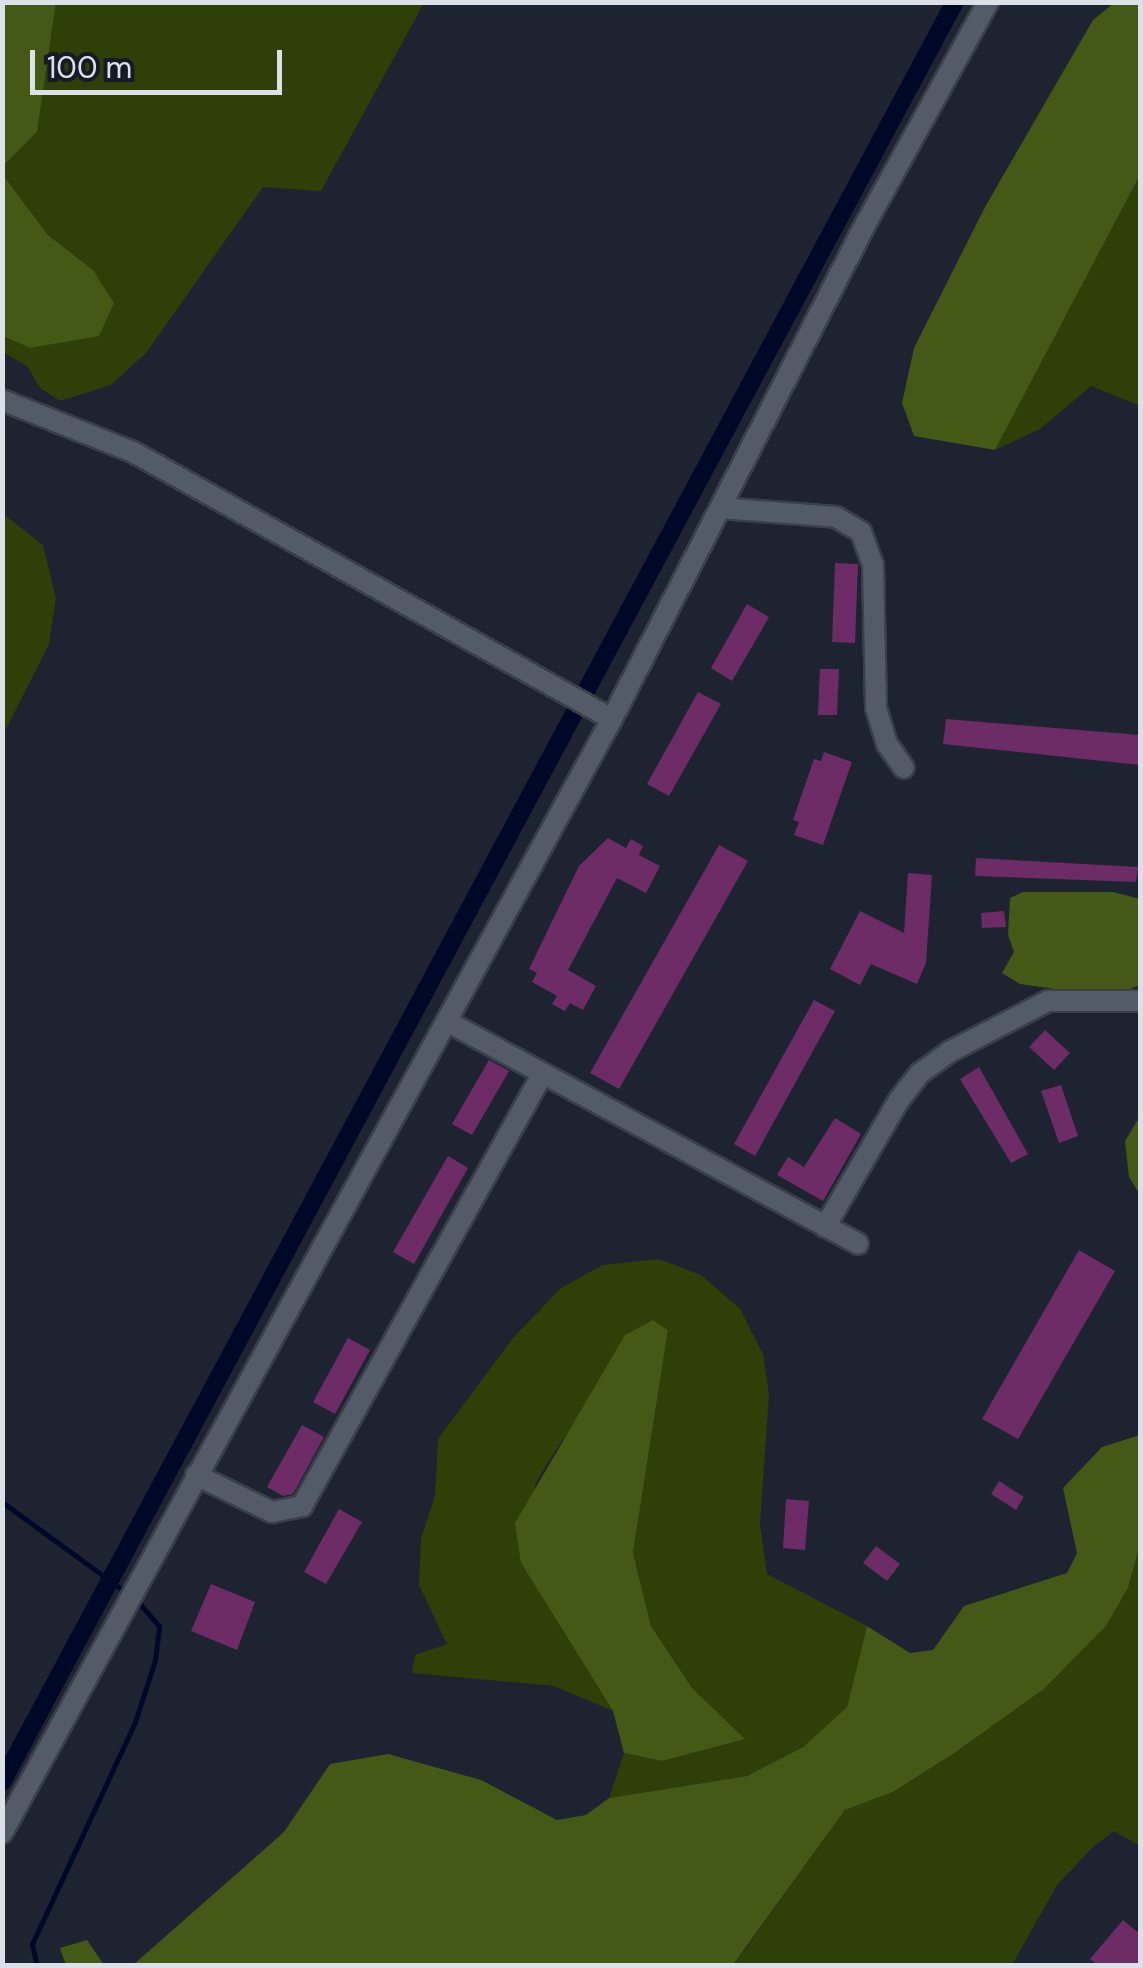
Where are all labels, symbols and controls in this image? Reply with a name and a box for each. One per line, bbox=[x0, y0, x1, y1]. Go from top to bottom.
scale bar bbox=[35, 30, 288, 92]
text: 100 m bbox=[47, 48, 132, 87]

